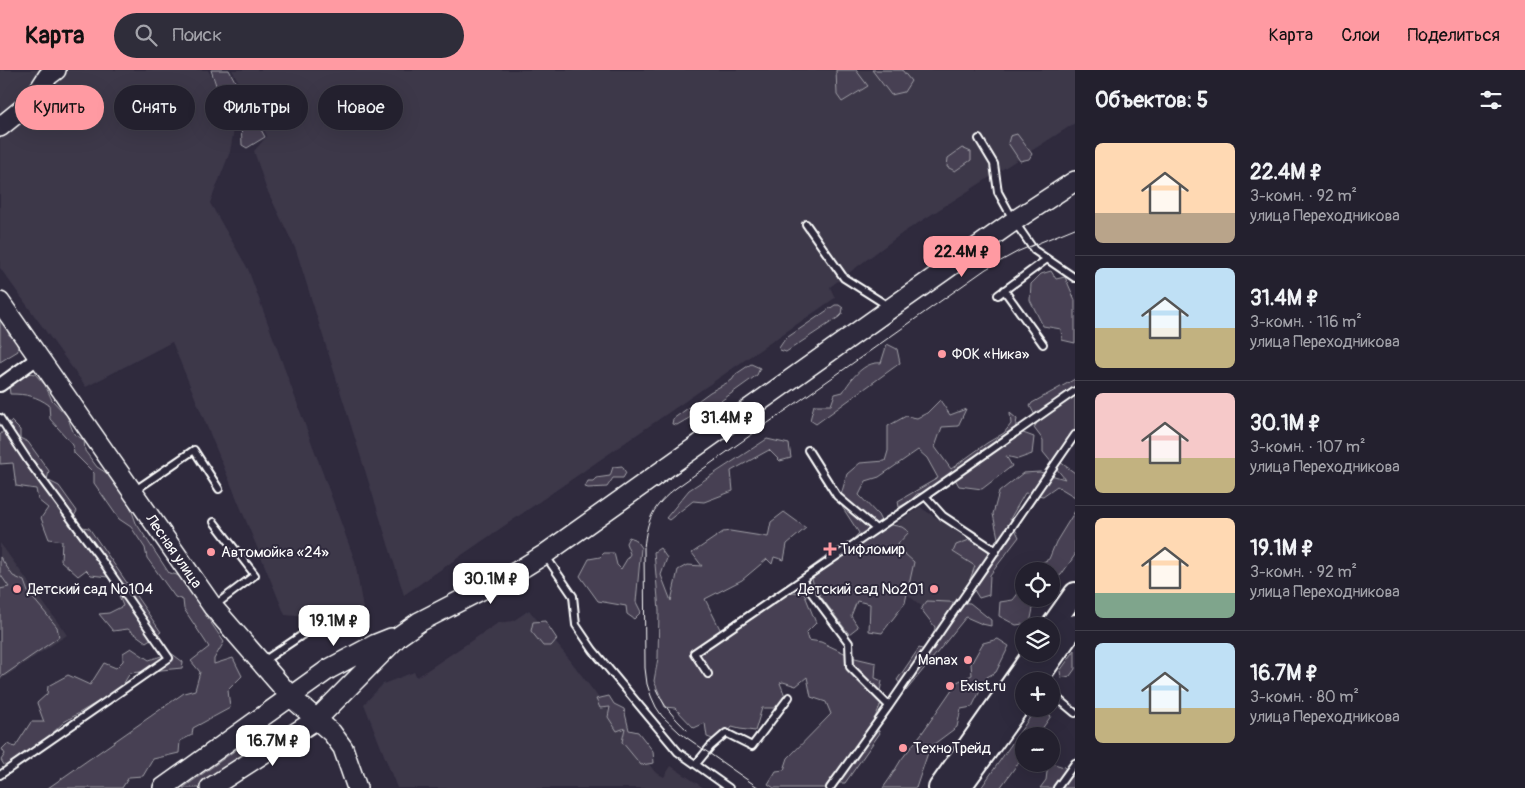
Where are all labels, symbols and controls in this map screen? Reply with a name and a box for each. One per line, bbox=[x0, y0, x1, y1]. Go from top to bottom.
search box bbox=[114, 13, 464, 58]
text: Карта bbox=[25, 21, 84, 50]
icon: search bbox=[132, 21, 160, 49]
text: Поиск bbox=[172, 23, 222, 47]
text: Карта bbox=[1269, 24, 1313, 47]
text: Слои bbox=[1341, 24, 1379, 47]
text: Поделиться bbox=[1407, 24, 1500, 47]
chip: Купить bbox=[15, 85, 104, 130]
chip: Снять bbox=[114, 85, 195, 130]
chip: Фильтры bbox=[205, 85, 308, 130]
chip: Новое bbox=[318, 85, 403, 130]
icon: filters bbox=[1477, 86, 1505, 114]
text: Объектов: 5 bbox=[1095, 87, 1208, 114]
text: 22.4M ₽ bbox=[1250, 159, 1323, 186]
icon: home bbox=[1135, 163, 1195, 223]
text: 3-комн. · 92 m² bbox=[1250, 186, 1357, 206]
text: улица Переходникова bbox=[1250, 206, 1400, 226]
pin: 22.4M ₽ bbox=[916, 236, 1008, 278]
text: 22.4M ₽ bbox=[934, 242, 990, 262]
text: 31.4M ₽ bbox=[1250, 285, 1319, 312]
icon: home bbox=[1135, 288, 1195, 348]
text: 3-комн. · 116 m² bbox=[1250, 312, 1362, 332]
text: улица Переходникова bbox=[1250, 332, 1400, 352]
place label: ФОК «Ника» bbox=[952, 345, 1030, 364]
marker: ФОК «Ника» bbox=[936, 348, 948, 360]
pin: 31.4M ₽ bbox=[681, 402, 773, 444]
text: 31.4M ₽ bbox=[701, 408, 753, 428]
text: 30.1M ₽ bbox=[1250, 410, 1321, 437]
icon: home bbox=[1135, 413, 1195, 473]
text: 3-комн. · 107 m² bbox=[1250, 437, 1366, 457]
text: улица Переходникова bbox=[1250, 457, 1400, 477]
street label: Лесная улица bbox=[141, 510, 206, 592]
text: 19.1M ₽ bbox=[1250, 535, 1314, 562]
icon: home bbox=[1135, 538, 1195, 598]
place label: Тифломир bbox=[840, 540, 905, 559]
place label: Автомойка «24» bbox=[221, 543, 329, 562]
marker: Тифломир bbox=[824, 543, 836, 555]
marker: Автомойка «24» bbox=[205, 546, 217, 558]
pin: 30.1M ₽ bbox=[445, 562, 537, 605]
map controls bbox=[1015, 562, 1060, 772]
button: locate bbox=[1015, 562, 1060, 607]
text: 3-комн. · 92 m² bbox=[1250, 562, 1357, 582]
text: 30.1M ₽ bbox=[464, 569, 518, 589]
place label: Детский сад №104 bbox=[26, 580, 154, 599]
place label: Детский сад №201 bbox=[797, 580, 924, 599]
text: улица Переходникова bbox=[1250, 582, 1400, 602]
marker: Детский сад №104 bbox=[11, 583, 23, 595]
marker: Детский сад №201 bbox=[928, 583, 940, 595]
pin: 19.1M ₽ bbox=[288, 604, 380, 647]
text: 19.1M ₽ bbox=[310, 611, 358, 631]
button: layers bbox=[1015, 617, 1060, 662]
place label: Manax bbox=[918, 651, 958, 670]
marker: Manax bbox=[962, 654, 974, 666]
text: 16.7M ₽ bbox=[1250, 660, 1318, 687]
icon: home bbox=[1135, 663, 1195, 723]
button: + bbox=[1015, 672, 1060, 717]
place label: Exist.ru bbox=[960, 677, 1006, 696]
marker: Exist.ru bbox=[944, 680, 956, 692]
text: 3-комн. · 80 m² bbox=[1250, 687, 1359, 707]
text: улица Переходникова bbox=[1250, 707, 1400, 727]
pin: 16.7M ₽ bbox=[227, 724, 319, 767]
button: − bbox=[1015, 727, 1060, 772]
text: 16.7M ₽ bbox=[247, 731, 299, 751]
place label: ТехноТрейд bbox=[913, 739, 991, 758]
marker: ТехноТрейд bbox=[897, 742, 909, 754]

